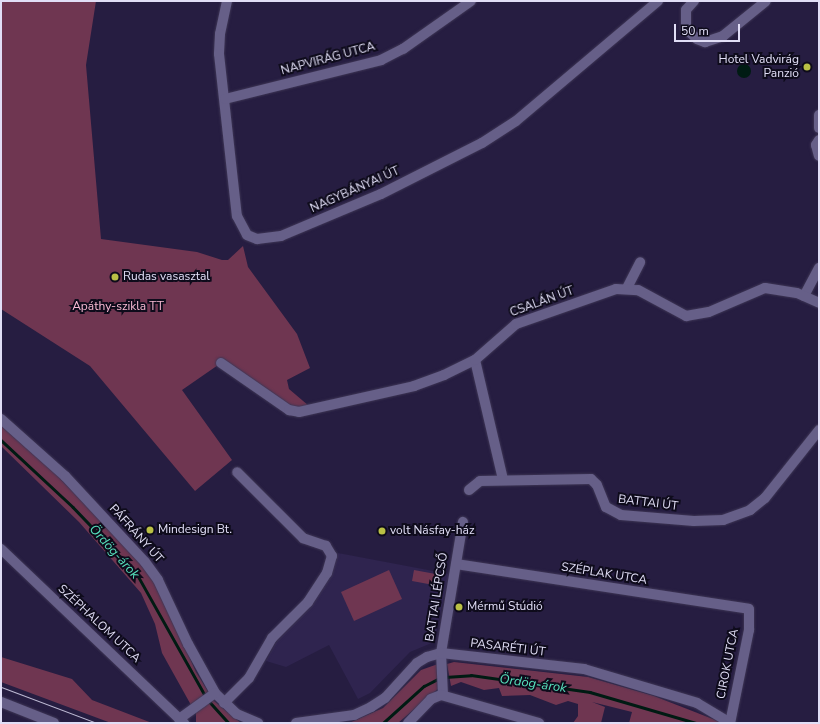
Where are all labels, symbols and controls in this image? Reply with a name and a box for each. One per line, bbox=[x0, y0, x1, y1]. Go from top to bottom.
scale bar bbox=[676, 16, 742, 42]
text: 50 m bbox=[681, 23, 709, 39]
street label: NAPVIRÁG UTCA bbox=[279, 40, 377, 78]
place label: Hotel Vadvirág Panzió bbox=[719, 53, 799, 81]
marker: Hotel Vadvirág Panzió bbox=[802, 62, 812, 72]
street label: NAGYBÁNYAI ÚT bbox=[308, 164, 402, 216]
place label: Rudas vasasztal bbox=[123, 270, 210, 284]
marker: Rudas vasasztal bbox=[110, 272, 120, 282]
street label: CSALÁN ÚT bbox=[508, 284, 576, 320]
park label: Apáthy-szikla TT bbox=[72, 300, 164, 314]
street label: BATTAI ÚT bbox=[617, 492, 679, 514]
street label: PÁFRÁNY ÚT bbox=[106, 502, 166, 566]
water label: Ördög-árok bbox=[86, 522, 142, 582]
place label: Mindesign Bt. bbox=[158, 523, 232, 537]
place label: volt Násfay-ház bbox=[390, 524, 475, 538]
marker: Mindesign Bt. bbox=[145, 525, 155, 535]
marker: volt Násfay-ház bbox=[377, 526, 387, 536]
street label: BATTAI LÉPCSŐ bbox=[423, 551, 451, 643]
street label: SZÉPLAK UTCA bbox=[560, 560, 648, 588]
street label: SZÉPHALOM UTCA bbox=[55, 582, 143, 666]
place label: Mérmű Stúdió bbox=[467, 600, 543, 614]
marker: Mérmű Stúdió bbox=[454, 602, 464, 612]
street label: CIROK UTCA bbox=[714, 628, 742, 700]
street label: PASARÉTI ÚT bbox=[470, 636, 546, 660]
water label: Ördög-árok bbox=[498, 672, 568, 696]

